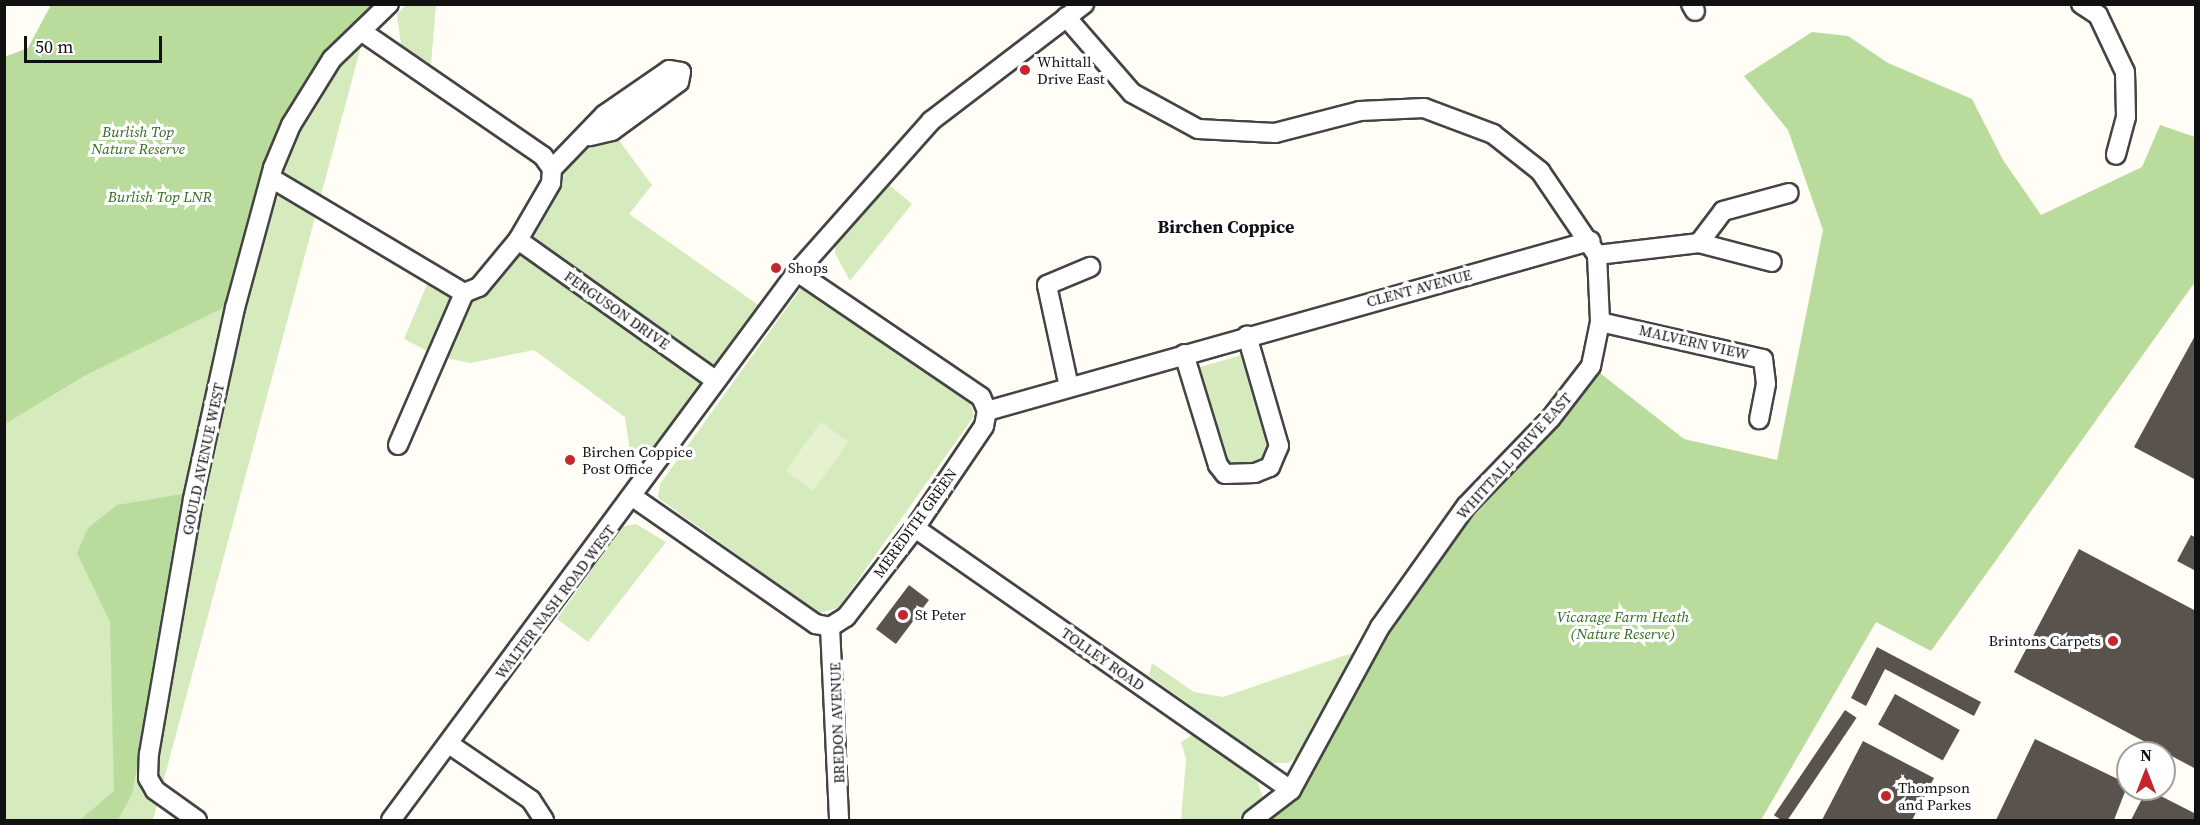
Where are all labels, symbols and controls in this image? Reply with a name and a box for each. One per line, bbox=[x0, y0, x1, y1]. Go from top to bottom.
scale bar bbox=[27, 24, 165, 62]
text: 50 m bbox=[35, 34, 73, 59]
place label: Whittall Drive East bbox=[1037, 52, 1105, 87]
marker: Whittall Drive East bbox=[1018, 63, 1032, 77]
park label: Burlish Top Nature Reserve bbox=[91, 122, 185, 157]
park label: Burlish Top LNR bbox=[108, 188, 212, 206]
district label: Birchen Coppice bbox=[1158, 216, 1294, 238]
place label: Shops bbox=[788, 259, 828, 277]
marker: Shops bbox=[769, 261, 783, 275]
street label: CLENT AVENUE bbox=[1364, 265, 1474, 311]
street label: FERGUSON DRIVE bbox=[561, 267, 673, 353]
street label: MALVERN VIEW bbox=[1637, 321, 1751, 363]
street label: GOULD AVENUE WEST bbox=[178, 381, 228, 537]
street label: WHITTALL DRIVE EAST bbox=[1453, 389, 1575, 523]
place label: Birchen Coppice Post Office bbox=[582, 442, 693, 477]
marker: Birchen Coppice Post Office bbox=[563, 453, 577, 467]
street label: MEREDITH GREEN bbox=[869, 465, 961, 581]
street label: WALTER NASH ROAD WEST bbox=[491, 521, 619, 683]
place label: St Peter bbox=[915, 606, 966, 624]
park label: Vicarage Farm Heath (Nature Reserve) bbox=[1557, 607, 1689, 642]
marker: St Peter bbox=[896, 608, 910, 622]
street label: TOLLEY ROAD bbox=[1058, 623, 1148, 695]
place label: Brintons Carpets bbox=[1988, 632, 2101, 650]
marker: Brintons Carpets bbox=[2106, 634, 2120, 648]
street label: BREDON AVENUE bbox=[826, 662, 848, 784]
north arrow bbox=[2116, 741, 2176, 801]
text: N bbox=[2140, 744, 2152, 766]
place label: Thompson and Parkes bbox=[1898, 778, 1971, 813]
marker: Thompson and Parkes bbox=[1879, 789, 1893, 803]

